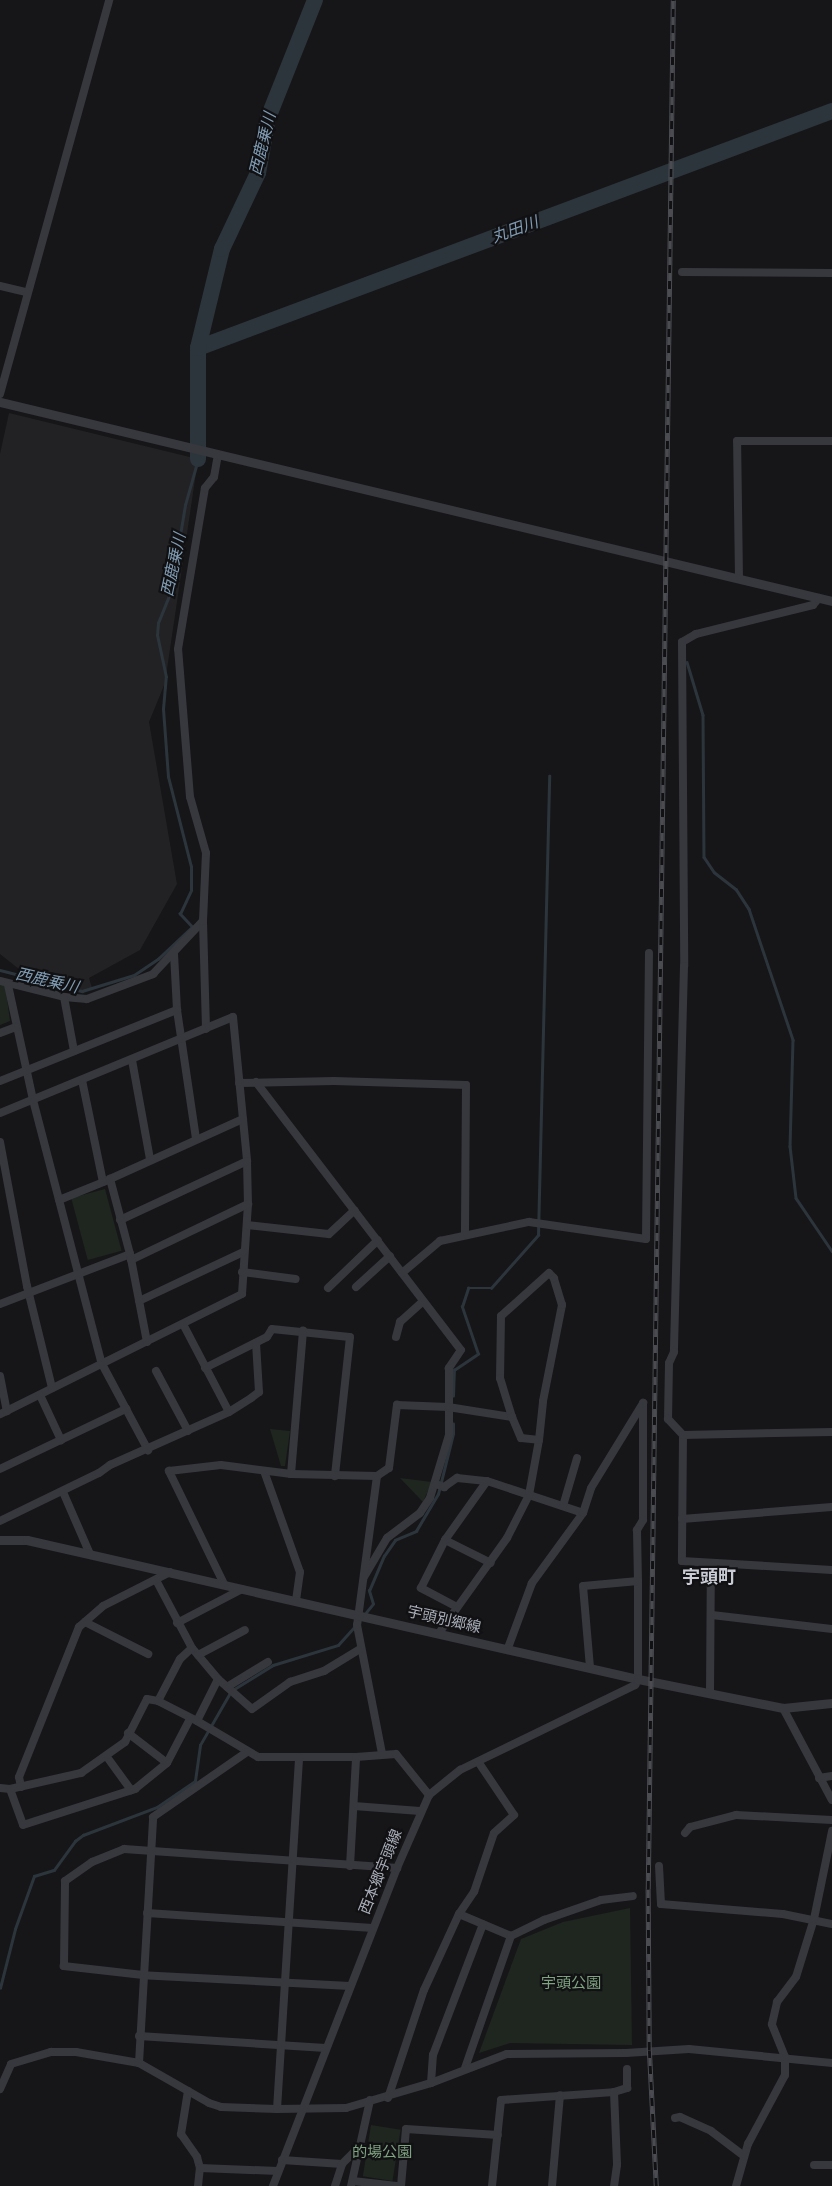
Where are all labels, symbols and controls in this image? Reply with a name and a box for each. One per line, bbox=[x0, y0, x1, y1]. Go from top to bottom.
water label: 西鹿乗川 bbox=[246, 111, 280, 177]
water label: 丸田川 bbox=[489, 213, 541, 247]
water label: 西鹿乗川 bbox=[158, 532, 190, 598]
water label: 西鹿乗川 bbox=[14, 964, 80, 998]
district label: 宇頭町 bbox=[682, 1566, 736, 1588]
street label: 宇頭別郷線 bbox=[405, 1603, 483, 1637]
street label: 西本郷宇頭線 bbox=[356, 1827, 406, 1917]
park label: 宇頭公園 bbox=[541, 1975, 601, 1993]
park label: 的場公園 bbox=[352, 2144, 412, 2162]

